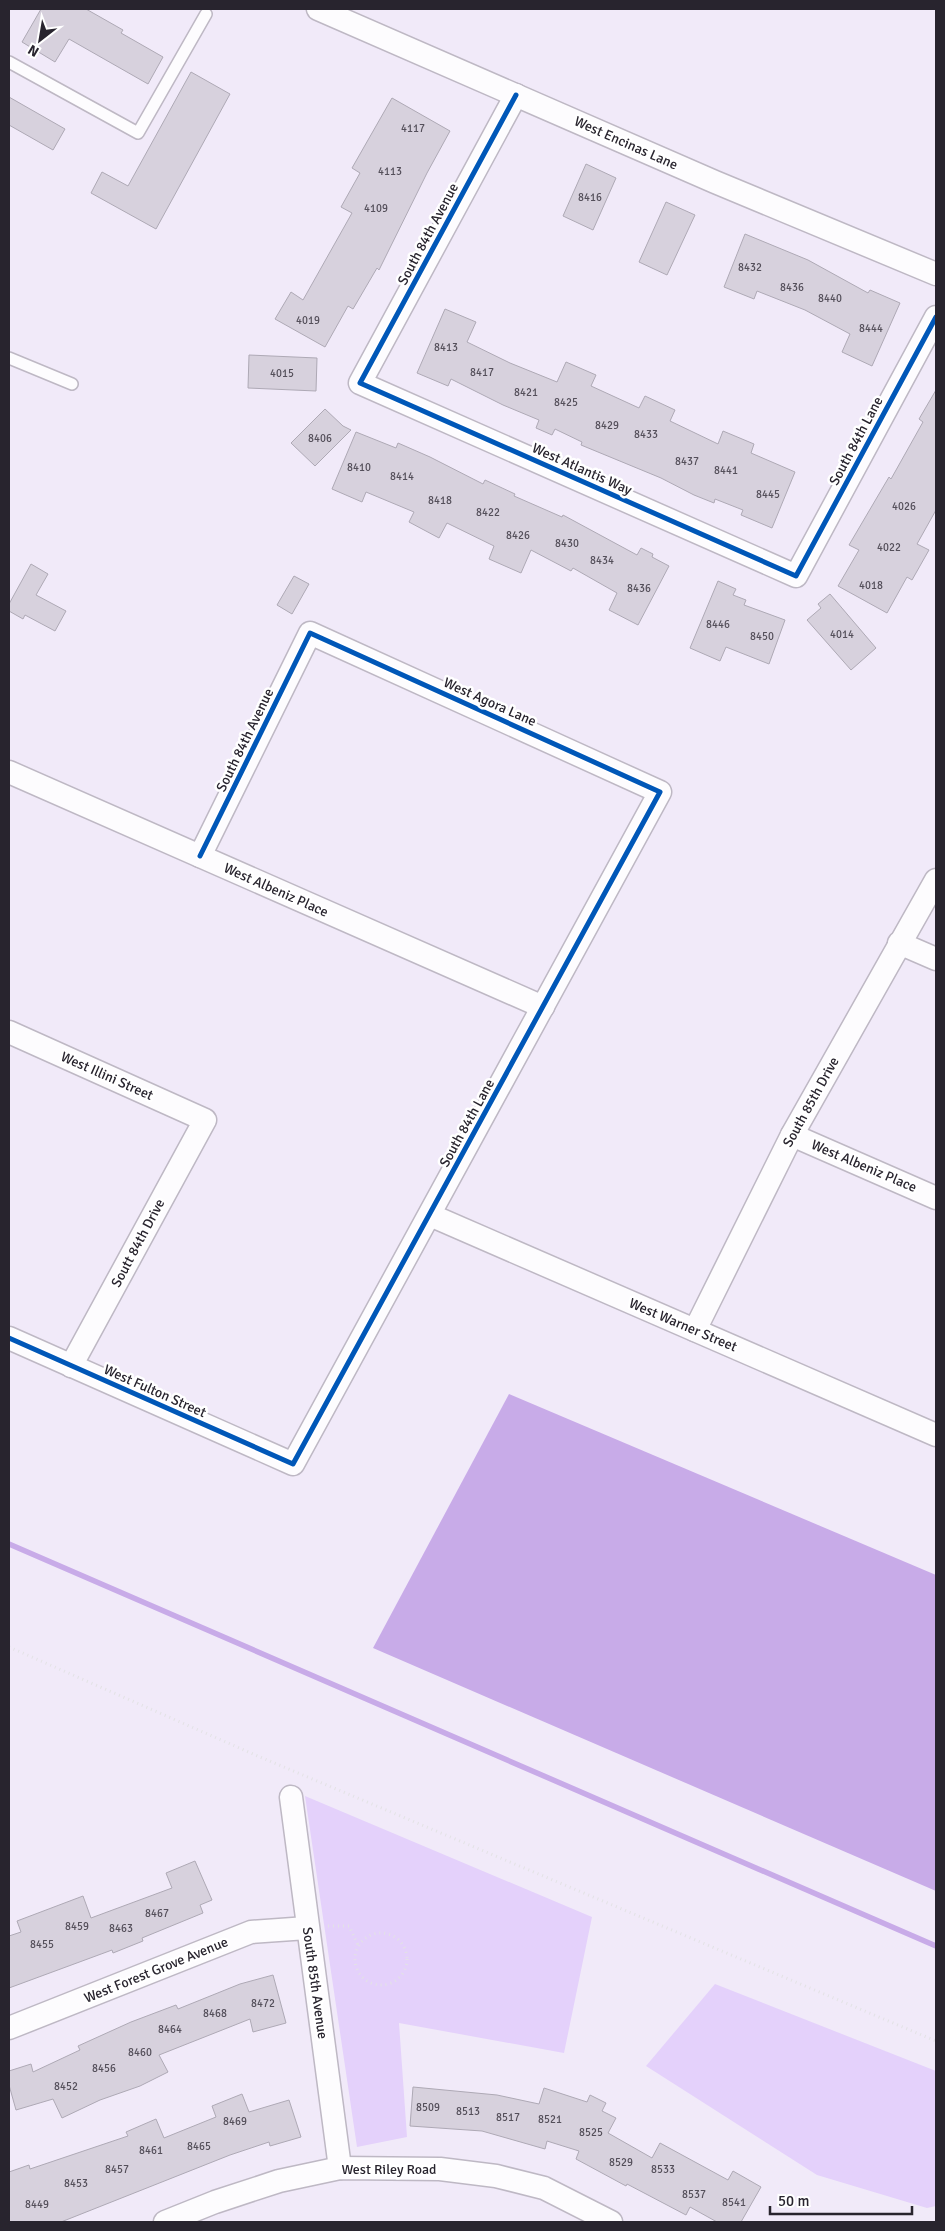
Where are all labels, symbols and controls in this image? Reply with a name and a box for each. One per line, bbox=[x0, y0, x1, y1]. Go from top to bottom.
north arrow bbox=[15, 15, 65, 65]
text: N bbox=[25, 41, 42, 61]
street label: West Encinas Lane bbox=[572, 113, 680, 173]
house number: 4117 bbox=[401, 122, 425, 135]
house number: 4113 bbox=[378, 165, 402, 178]
street label: South 84th Avenue bbox=[394, 180, 462, 288]
house number: 8416 bbox=[578, 191, 602, 204]
house number: 4109 bbox=[364, 202, 388, 215]
house number: 8432 bbox=[738, 261, 762, 274]
house number: 8436 bbox=[780, 281, 804, 294]
house number: 8440 bbox=[818, 292, 842, 305]
house number: 4019 bbox=[296, 314, 320, 327]
house number: 8444 bbox=[859, 322, 883, 335]
house number: 8413 bbox=[434, 341, 458, 354]
house number: 8417 bbox=[470, 366, 494, 379]
house number: 4015 bbox=[270, 367, 294, 380]
house number: 8421 bbox=[514, 386, 538, 399]
street label: South 84th Lane bbox=[826, 394, 886, 488]
house number: 8425 bbox=[554, 396, 578, 409]
house number: 8429 bbox=[595, 419, 619, 432]
house number: 8433 bbox=[634, 428, 658, 441]
house number: 8406 bbox=[308, 432, 332, 445]
street label: West Atlantis Way bbox=[529, 439, 635, 499]
house number: 8437 bbox=[675, 455, 699, 468]
house number: 8410 bbox=[347, 461, 371, 474]
house number: 8441 bbox=[714, 464, 738, 477]
house number: 8414 bbox=[390, 470, 414, 483]
house number: 8445 bbox=[756, 488, 780, 501]
house number: 8418 bbox=[428, 494, 452, 507]
house number: 4026 bbox=[892, 500, 916, 513]
house number: 8422 bbox=[476, 506, 500, 519]
house number: 8426 bbox=[506, 529, 530, 542]
house number: 8430 bbox=[555, 537, 579, 550]
house number: 4022 bbox=[877, 541, 901, 554]
house number: 8434 bbox=[590, 554, 614, 567]
house number: 4018 bbox=[859, 579, 883, 592]
house number: 8436 bbox=[627, 582, 651, 595]
house number: 8446 bbox=[706, 618, 730, 631]
house number: 4014 bbox=[830, 628, 854, 641]
house number: 8450 bbox=[750, 630, 774, 643]
street label: West Agora Lane bbox=[441, 674, 539, 730]
street label: South 84th Avenue bbox=[213, 686, 277, 794]
street label: West Albeniz Place bbox=[221, 859, 331, 921]
street label: West Illini Street bbox=[58, 1048, 156, 1104]
street label: South 85th Drive bbox=[779, 1054, 843, 1150]
street label: South 84th Lane bbox=[436, 1076, 498, 1170]
street label: West Albeniz Place bbox=[809, 1136, 919, 1196]
street label: Soutt 84th Drive bbox=[108, 1196, 168, 1290]
street label: West Warner Street bbox=[627, 1295, 740, 1355]
street label: West Fulton Street bbox=[101, 1361, 209, 1421]
house number: 8467 bbox=[145, 1907, 169, 1920]
house number: 8459 bbox=[65, 1920, 89, 1933]
house number: 8463 bbox=[109, 1922, 133, 1935]
street label: South 85th Avenue bbox=[299, 1926, 331, 2040]
street label: West Forest Grove Avenue bbox=[82, 1933, 230, 2007]
house number: 8455 bbox=[30, 1938, 54, 1951]
house number: 8472 bbox=[251, 1997, 275, 2010]
house number: 8468 bbox=[203, 2007, 227, 2020]
house number: 8464 bbox=[158, 2023, 182, 2036]
house number: 8460 bbox=[128, 2046, 152, 2059]
house number: 8456 bbox=[92, 2062, 116, 2075]
house number: 8452 bbox=[54, 2080, 78, 2093]
house number: 8509 bbox=[416, 2101, 440, 2114]
house number: 8513 bbox=[456, 2105, 480, 2118]
house number: 8517 bbox=[496, 2111, 520, 2124]
house number: 8521 bbox=[538, 2113, 562, 2126]
house number: 8469 bbox=[223, 2115, 247, 2128]
house number: 8525 bbox=[579, 2126, 603, 2139]
house number: 8465 bbox=[187, 2140, 211, 2153]
house number: 8461 bbox=[139, 2144, 163, 2157]
house number: 8529 bbox=[609, 2156, 633, 2169]
street label: West Riley Road bbox=[341, 2161, 437, 2178]
house number: 8457 bbox=[105, 2163, 129, 2176]
house number: 8533 bbox=[651, 2163, 675, 2176]
house number: 8453 bbox=[64, 2177, 88, 2190]
scale bar bbox=[770, 2184, 912, 2216]
house number: 8537 bbox=[682, 2188, 706, 2201]
text: 50 m bbox=[778, 2192, 809, 2210]
house number: 8541 bbox=[722, 2196, 746, 2209]
house number: 8449 bbox=[25, 2198, 49, 2211]

